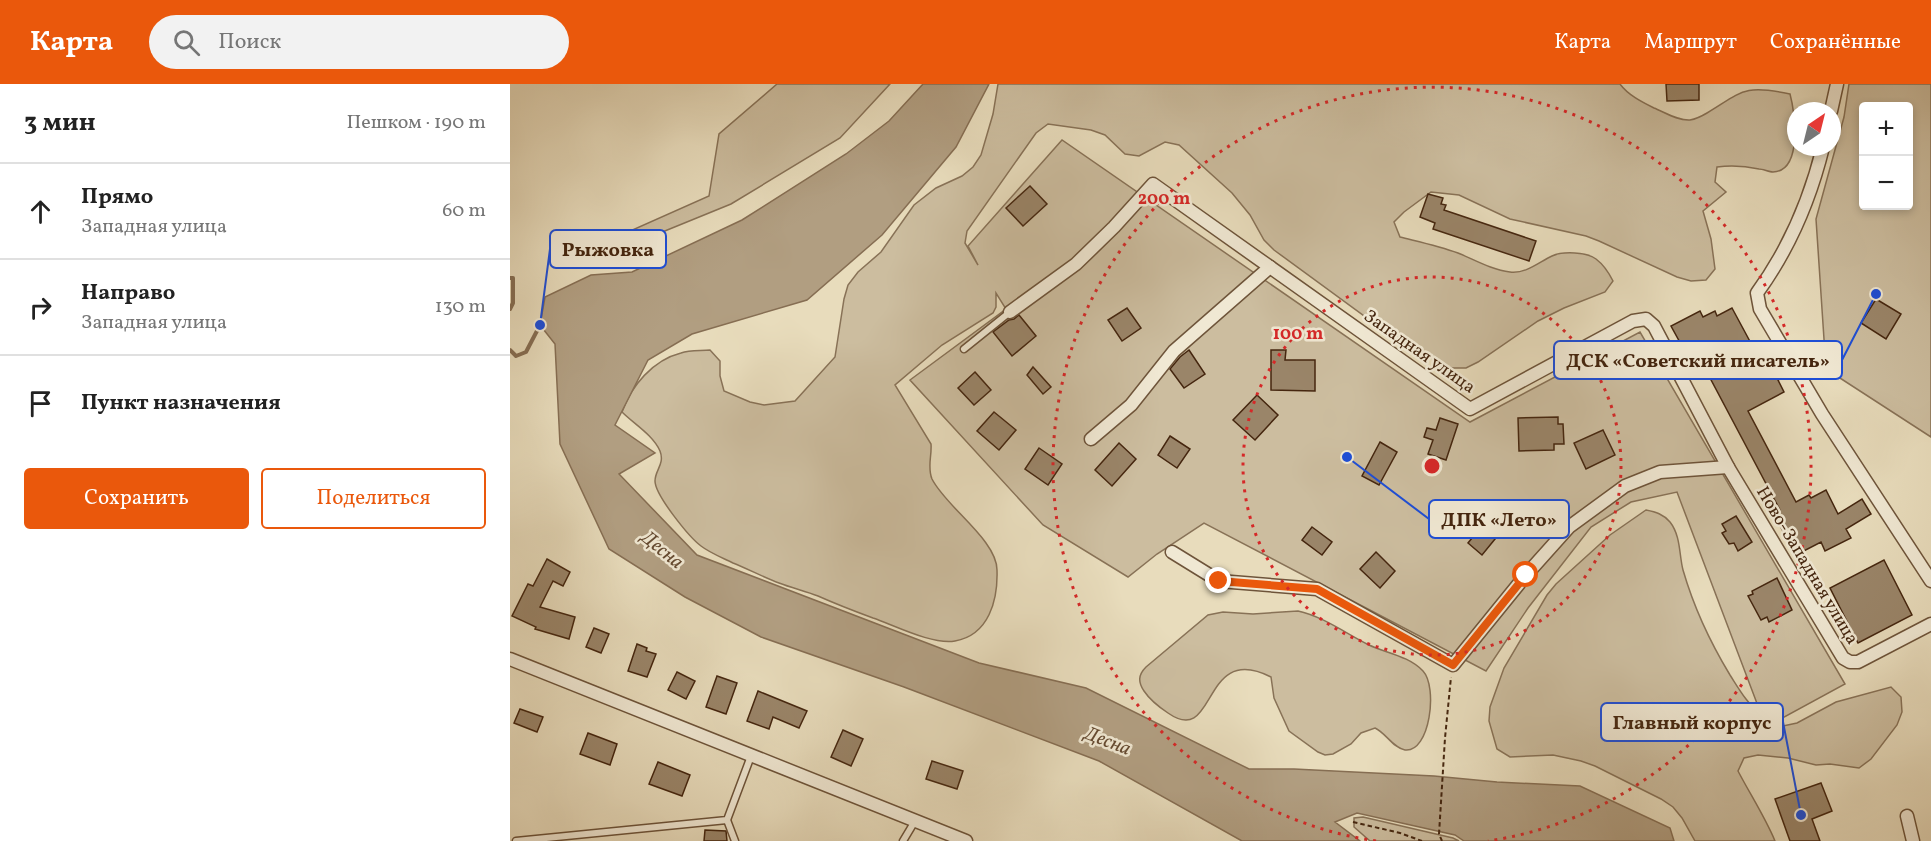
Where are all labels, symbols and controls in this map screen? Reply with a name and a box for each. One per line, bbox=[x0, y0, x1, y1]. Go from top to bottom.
search box bbox=[149, 15, 569, 69]
text: Карта bbox=[30, 23, 113, 62]
icon: search bbox=[170, 26, 203, 59]
text: Поиск bbox=[218, 27, 281, 58]
text: Карта bbox=[1554, 28, 1611, 57]
text: Маршрут bbox=[1644, 28, 1737, 57]
text: Сохранённые bbox=[1770, 28, 1901, 57]
north arrow bbox=[1787, 102, 1841, 156]
map controls bbox=[1859, 102, 1913, 210]
button: + bbox=[1859, 102, 1913, 156]
text: 3 мин bbox=[24, 105, 96, 141]
text: Пешком · 190 m bbox=[346, 109, 486, 137]
button: − bbox=[1859, 156, 1913, 210]
text: Прямо bbox=[81, 182, 153, 213]
text: 200 m bbox=[1138, 187, 1190, 212]
icon: ahead bbox=[24, 195, 57, 228]
text: 60 m bbox=[442, 197, 486, 225]
text: Западная улица bbox=[81, 213, 227, 241]
callout: Рыжовка bbox=[550, 230, 666, 268]
text: Рыжовка bbox=[562, 237, 654, 265]
text: Направо bbox=[81, 278, 175, 309]
icon: right bbox=[24, 291, 57, 324]
text: 130 m bbox=[435, 293, 486, 321]
street label: Западная улица bbox=[1358, 304, 1480, 400]
text: Западная улица bbox=[81, 309, 227, 337]
text: 100 m bbox=[1273, 322, 1323, 347]
callout: ДСК «Советский писатель» bbox=[1554, 341, 1842, 379]
text: ДСК «Советский писатель» bbox=[1566, 348, 1830, 376]
icon: arrive bbox=[24, 387, 57, 420]
text: Пункт назначения bbox=[81, 388, 281, 419]
centre of rings bbox=[1422, 456, 1442, 476]
button: Сохранить bbox=[24, 468, 249, 529]
button: Поделиться bbox=[261, 468, 486, 529]
street label: Ново-Западная улица bbox=[1749, 482, 1864, 650]
callout: ДПК «Лето» bbox=[1429, 500, 1569, 538]
text: ДПК «Лето» bbox=[1441, 507, 1557, 535]
water label: Десна bbox=[633, 523, 689, 577]
route start bbox=[1512, 561, 1538, 587]
route end bbox=[1205, 567, 1231, 593]
callout: Главный корпус bbox=[1601, 703, 1783, 741]
text: Главный корпус bbox=[1613, 710, 1771, 738]
water label: Десна bbox=[1078, 719, 1135, 764]

